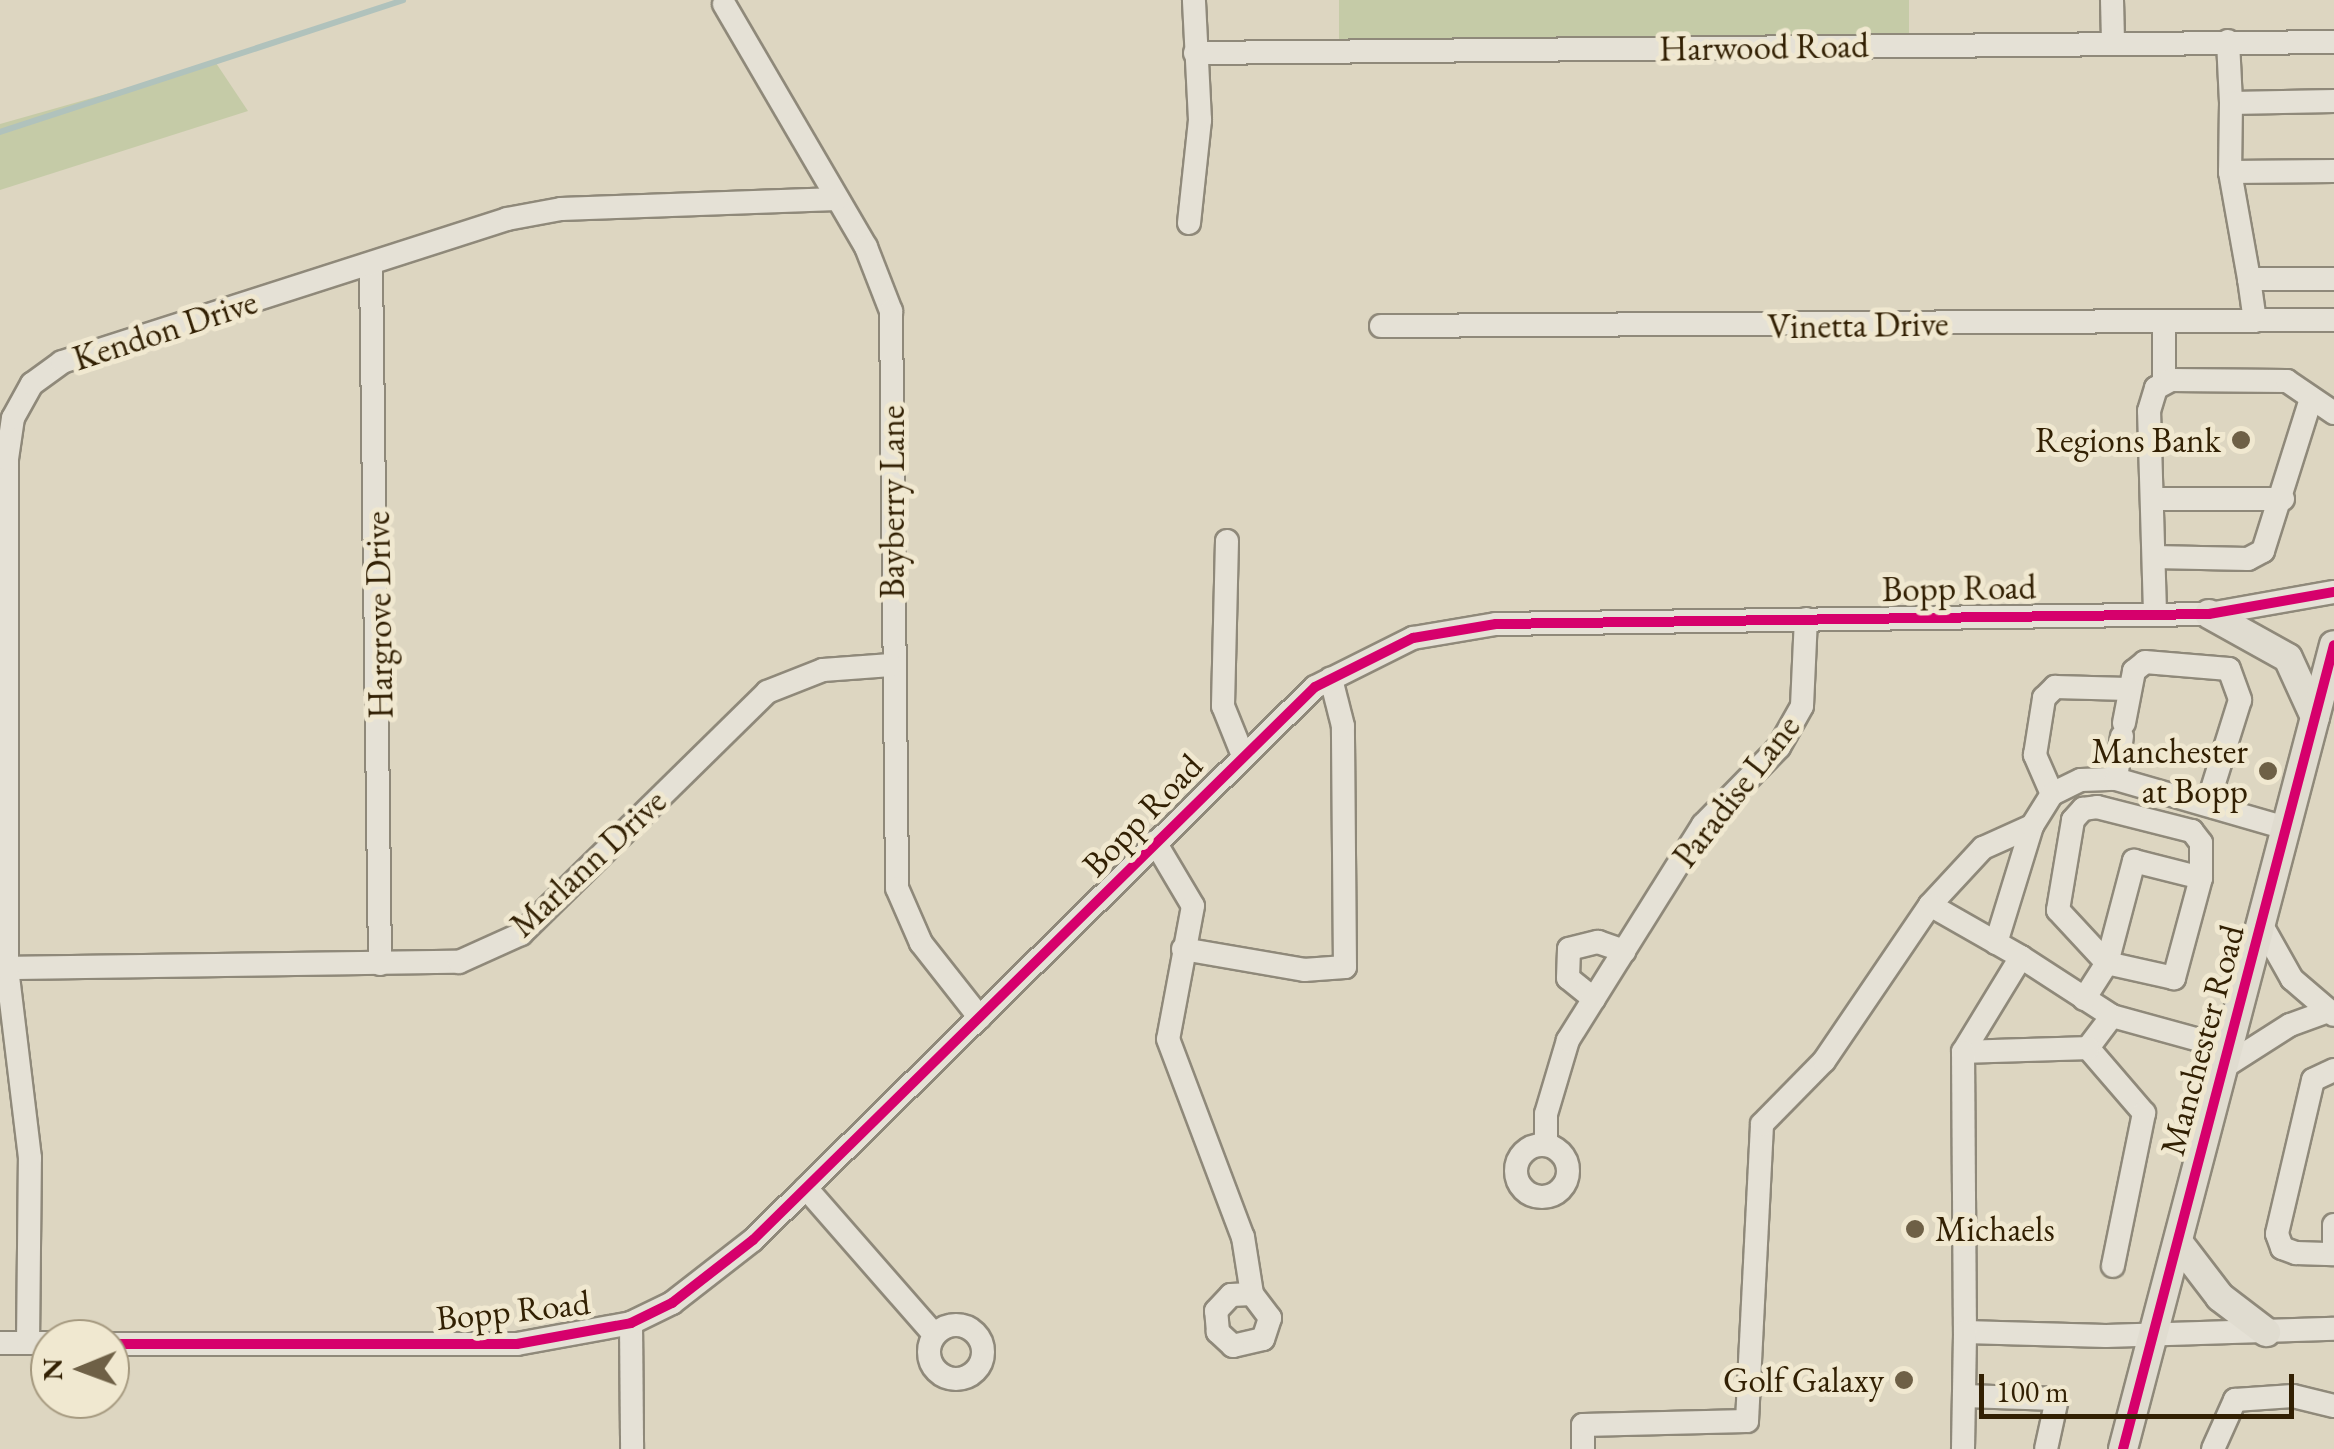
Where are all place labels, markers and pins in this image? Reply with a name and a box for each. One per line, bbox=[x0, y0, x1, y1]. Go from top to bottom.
place label: Regions Bank bbox=[2035, 419, 2221, 461]
marker: Regions Bank bbox=[2230, 429, 2252, 451]
place label: Manchester at Bopp bbox=[2091, 730, 2248, 812]
marker: Manchester at Bopp bbox=[2257, 760, 2279, 782]
place label: Michaels bbox=[1935, 1208, 2055, 1250]
marker: Michaels bbox=[1904, 1218, 1926, 1240]
place label: Golf Galaxy bbox=[1723, 1359, 1884, 1401]
marker: Golf Galaxy bbox=[1893, 1369, 1915, 1391]

